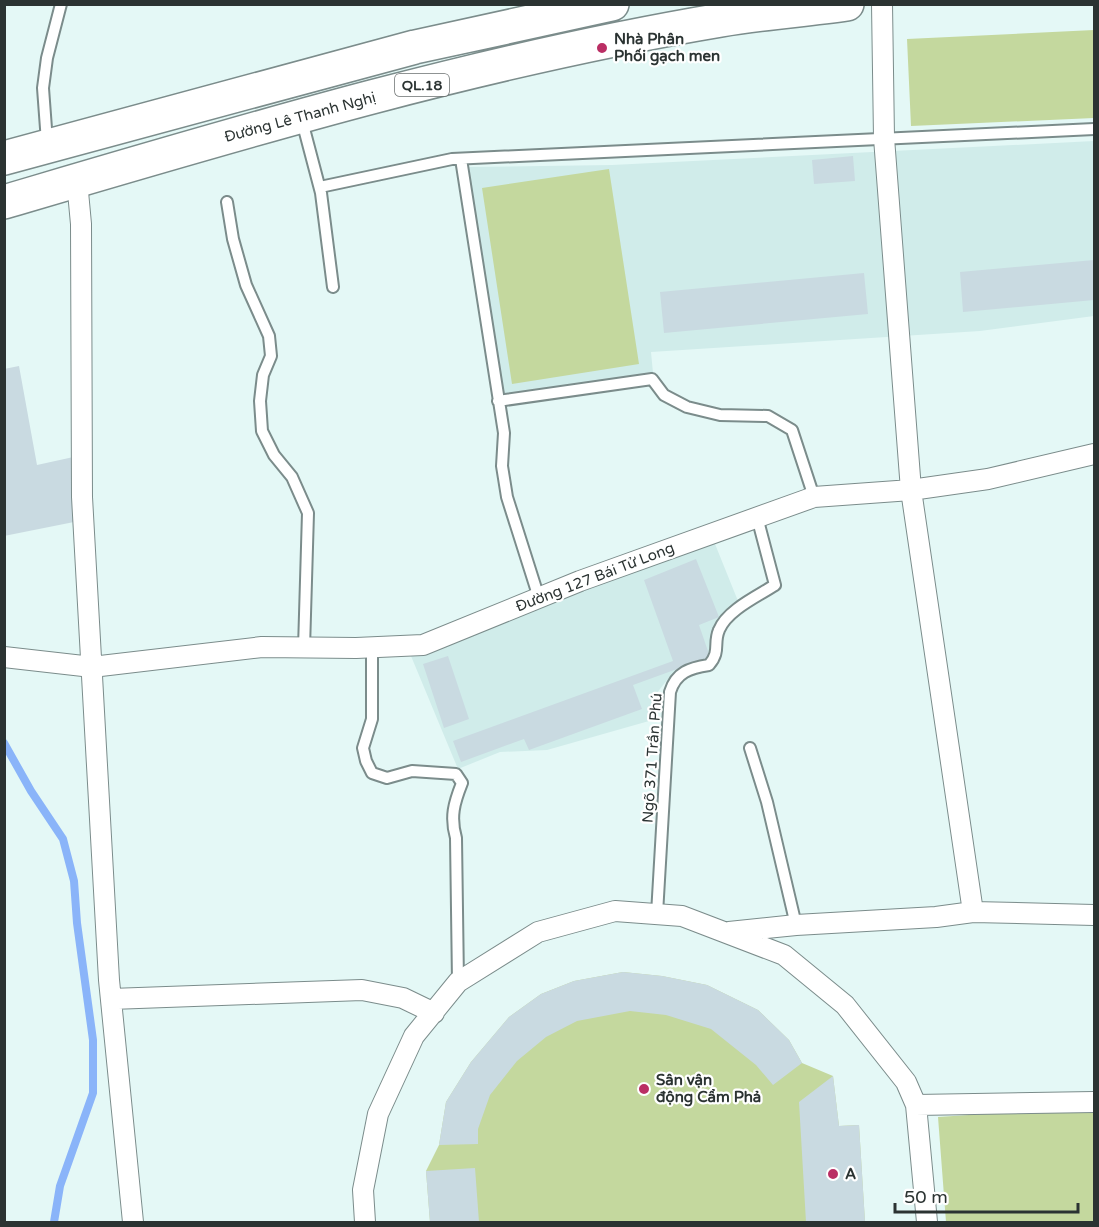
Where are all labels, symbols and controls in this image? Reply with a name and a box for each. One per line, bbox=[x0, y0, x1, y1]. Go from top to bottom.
place label: Nhà Phân Phối gạch men bbox=[614, 30, 720, 66]
marker: Nhà Phân Phối gạch men bbox=[595, 41, 609, 55]
road number: QL.18 bbox=[395, 74, 449, 96]
street label: Đường Lê Thanh Nghị bbox=[222, 88, 378, 146]
street label: Đường 127 Bái Tử Long bbox=[513, 538, 677, 616]
street label: Ngõ 371 Trần Phú bbox=[638, 692, 666, 824]
place label: Sân vận động Cẩm Phả bbox=[656, 1071, 761, 1107]
marker: Sân vận động Cẩm Phả bbox=[637, 1082, 651, 1096]
place label: A bbox=[845, 1165, 856, 1183]
marker: A bbox=[826, 1167, 840, 1181]
scale bar bbox=[895, 1176, 1078, 1214]
text: 50 m bbox=[904, 1186, 948, 1208]

